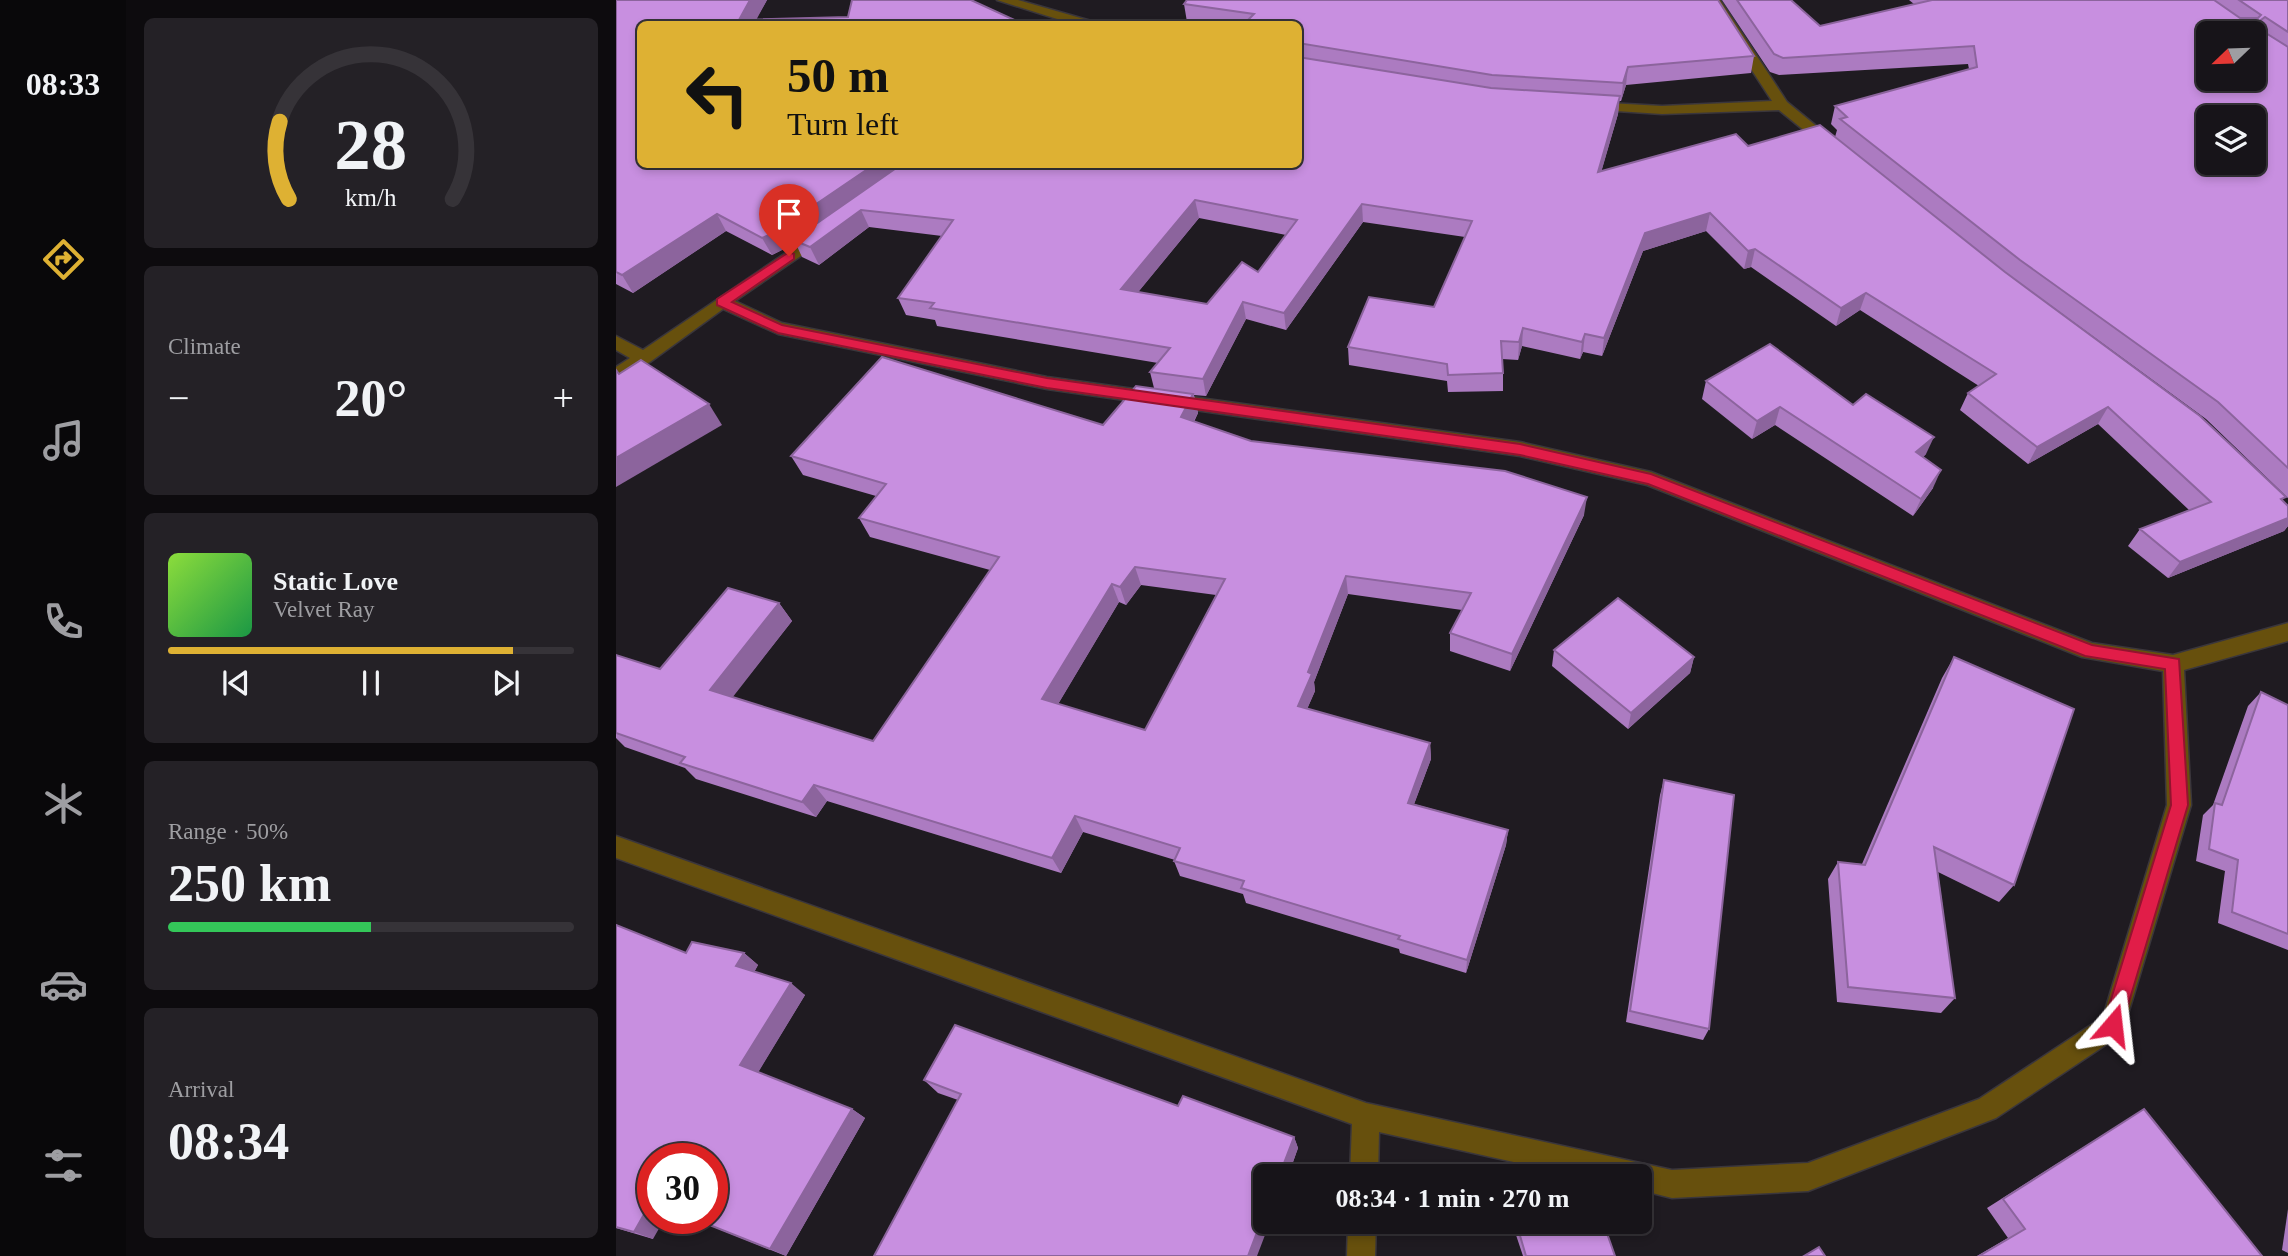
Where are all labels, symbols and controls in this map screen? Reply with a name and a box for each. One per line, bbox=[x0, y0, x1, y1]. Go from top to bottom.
north arrow bbox=[2196, 21, 2266, 91]
map controls bbox=[2196, 21, 2266, 175]
text: 50 m bbox=[787, 48, 889, 103]
icon: left bbox=[672, 49, 763, 140]
text: 08:33 bbox=[26, 66, 100, 102]
text: 28 bbox=[335, 104, 407, 185]
button: layers bbox=[2196, 105, 2266, 175]
text: Turn left bbox=[787, 106, 899, 142]
text: km/h bbox=[345, 184, 397, 211]
pin bbox=[759, 184, 819, 256]
icon: arrive bbox=[770, 195, 808, 233]
icon: directions bbox=[39, 235, 88, 284]
text: Climate bbox=[168, 334, 241, 359]
text: 20° bbox=[335, 370, 407, 427]
text: − bbox=[168, 377, 189, 419]
text: + bbox=[553, 377, 574, 419]
icon: music bbox=[39, 416, 88, 465]
text: Static Love bbox=[273, 567, 398, 596]
icon: phone bbox=[39, 597, 88, 646]
text: Velvet Ray bbox=[273, 597, 375, 622]
icon: previous bbox=[217, 664, 255, 702]
icon: pause bbox=[352, 664, 390, 702]
icon: next bbox=[487, 664, 525, 702]
icon: climate bbox=[39, 779, 88, 828]
text: Range · 50% bbox=[168, 819, 288, 844]
text: 250 km bbox=[168, 855, 331, 912]
icon: car bbox=[39, 960, 88, 1009]
position arrow bbox=[2076, 988, 2150, 1062]
text: Arrival bbox=[168, 1077, 234, 1102]
text: 08:34 bbox=[168, 1113, 289, 1170]
icon: filters bbox=[39, 1141, 88, 1190]
speed limit sign: 30 bbox=[637, 1143, 728, 1234]
text: 08:34 · 1 min · 270 m bbox=[1336, 1184, 1570, 1213]

